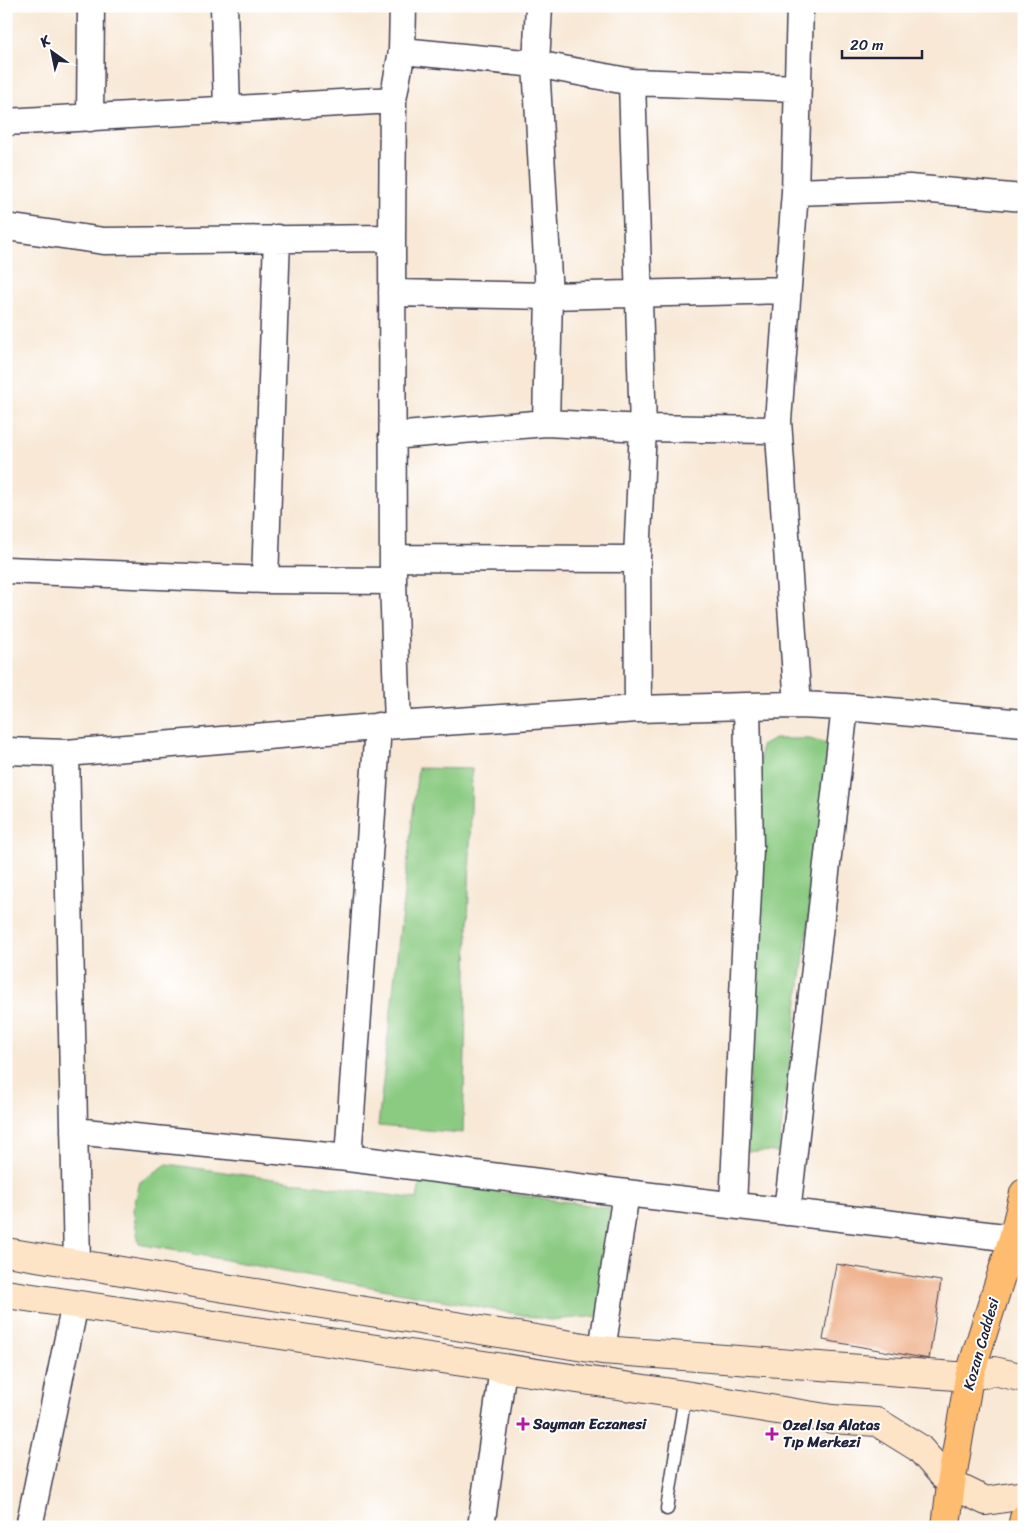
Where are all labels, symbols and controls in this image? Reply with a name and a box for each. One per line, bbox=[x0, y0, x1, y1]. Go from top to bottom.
north arrow bbox=[28, 28, 78, 78]
text: K bbox=[34, 28, 57, 55]
scale bar bbox=[842, 28, 922, 60]
text: 20 m bbox=[850, 32, 884, 58]
street label: Kozan Caddesi bbox=[955, 1294, 1007, 1393]
place label: Sayman Eczanesi bbox=[532, 1411, 647, 1437]
place label: Ozel Isa Alatas Tıp Merkezi bbox=[782, 1412, 881, 1455]
marker: Sayman Eczanesi bbox=[517, 1418, 529, 1430]
marker: Ozel Isa Alatas Tıp Merkezi bbox=[765, 1427, 779, 1441]

